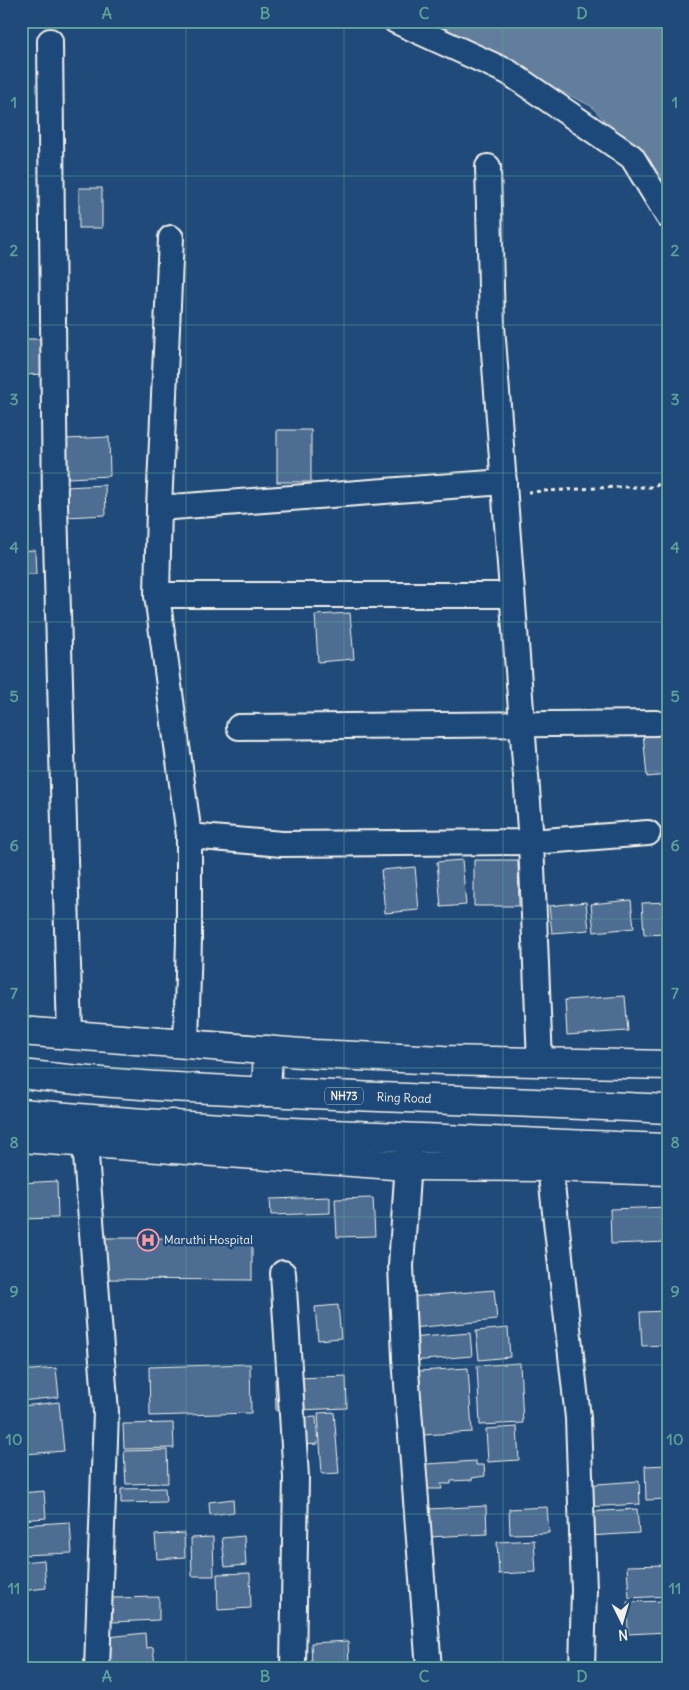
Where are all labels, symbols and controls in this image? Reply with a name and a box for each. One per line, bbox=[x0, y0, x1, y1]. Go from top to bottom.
text: A bbox=[102, 3, 112, 23]
text: B bbox=[260, 3, 271, 23]
text: C bbox=[419, 3, 430, 23]
text: D bbox=[576, 3, 588, 23]
text: 1 bbox=[11, 92, 17, 112]
text: 1 bbox=[672, 92, 678, 112]
text: 2 bbox=[10, 240, 19, 260]
text: 2 bbox=[671, 240, 680, 260]
text: 3 bbox=[9, 389, 19, 409]
text: 3 bbox=[670, 389, 680, 409]
text: 4 bbox=[9, 537, 19, 557]
text: 4 bbox=[670, 537, 680, 557]
text: 5 bbox=[9, 686, 19, 706]
text: 5 bbox=[670, 686, 680, 706]
text: 6 bbox=[9, 835, 19, 855]
text: 6 bbox=[670, 835, 680, 855]
text: 7 bbox=[10, 983, 18, 1003]
text: 7 bbox=[671, 983, 679, 1003]
road number: NH73 bbox=[325, 1088, 363, 1104]
street label: Ring Road bbox=[376, 1089, 432, 1106]
text: 8 bbox=[9, 1132, 19, 1152]
text: 8 bbox=[670, 1132, 680, 1152]
hospital icon: Maruthi Hospital bbox=[136, 1228, 160, 1252]
place label: Maruthi Hospital bbox=[164, 1232, 253, 1247]
text: 9 bbox=[9, 1281, 19, 1301]
text: 9 bbox=[670, 1281, 680, 1301]
text: 10 bbox=[6, 1429, 22, 1449]
text: 10 bbox=[667, 1429, 683, 1449]
text: 11 bbox=[8, 1578, 20, 1598]
text: 11 bbox=[669, 1578, 681, 1598]
north arrow bbox=[596, 1598, 646, 1648]
text: N bbox=[618, 1626, 629, 1644]
text: A bbox=[102, 1666, 112, 1686]
text: B bbox=[260, 1666, 271, 1686]
text: C bbox=[419, 1666, 430, 1686]
text: D bbox=[576, 1666, 588, 1686]

